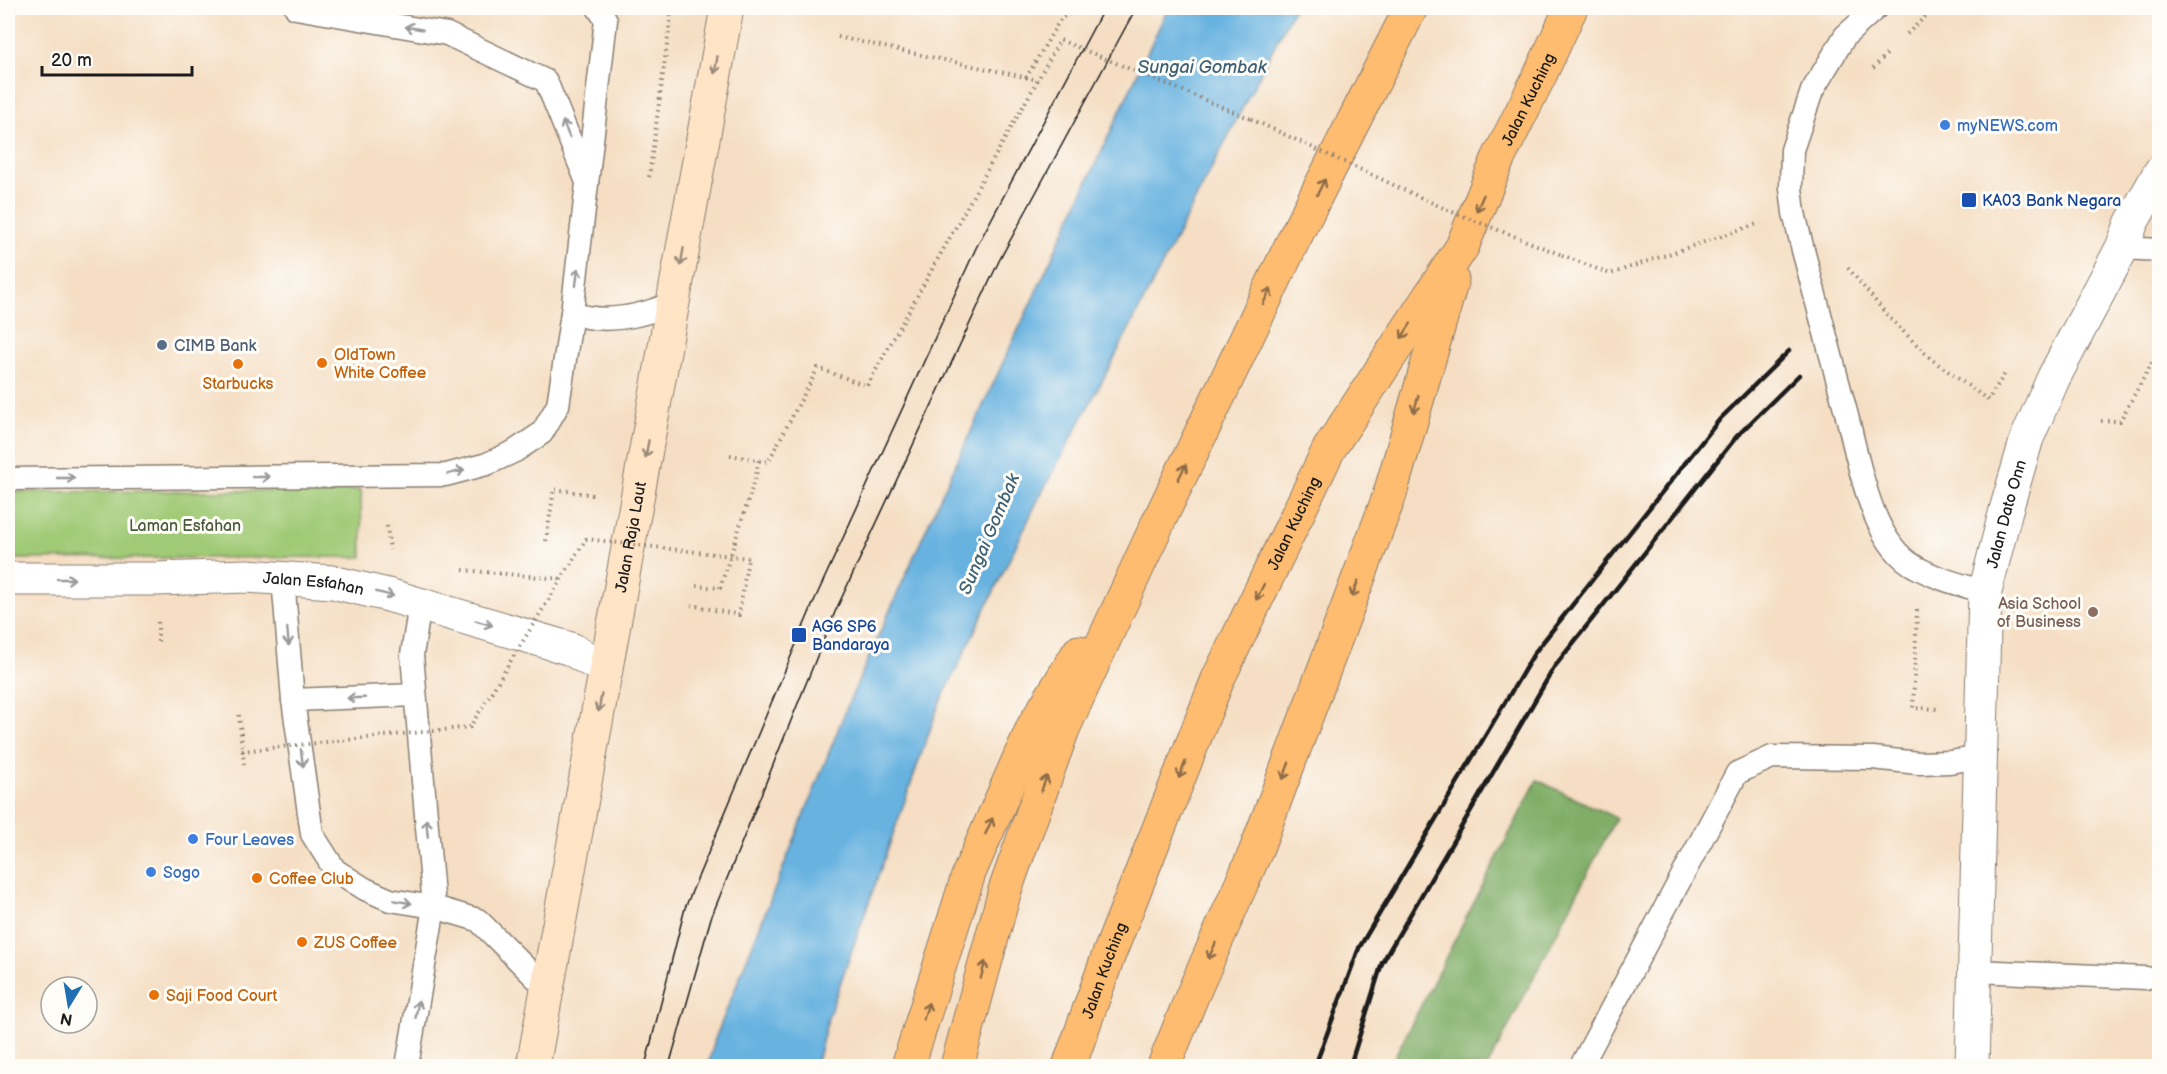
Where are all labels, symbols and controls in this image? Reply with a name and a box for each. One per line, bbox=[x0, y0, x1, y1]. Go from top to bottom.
one-way arrow bbox=[404, 23, 424, 34]
scale bar bbox=[42, 39, 192, 77]
text: 20 m bbox=[51, 50, 92, 71]
street label: Jalan Kuching bbox=[1498, 50, 1560, 149]
one-way arrow bbox=[710, 55, 721, 74]
water label: Sungai Gombak bbox=[1138, 57, 1268, 78]
place label: myNEWS.com bbox=[1957, 117, 2058, 136]
marker: myNEWS.com bbox=[1938, 118, 1952, 132]
one-way arrow bbox=[560, 120, 571, 139]
one-way arrow bbox=[1315, 179, 1327, 197]
marker: KA03 Bank Negara bbox=[1960, 191, 1978, 209]
place label: KA03 Bank Negara bbox=[1982, 192, 2121, 211]
one-way arrow bbox=[1474, 193, 1485, 212]
one-way arrow bbox=[676, 247, 687, 266]
one-way arrow bbox=[571, 267, 582, 287]
one-way arrow bbox=[1261, 288, 1273, 306]
one-way arrow bbox=[1400, 322, 1413, 339]
place label: CIMB Bank bbox=[174, 337, 256, 356]
marker: CIMB Bank bbox=[155, 338, 169, 352]
place label: OldTown White Coffee bbox=[334, 346, 427, 383]
marker: OldTown White Coffee bbox=[315, 356, 329, 370]
marker: Starbucks bbox=[231, 357, 245, 371]
place label: Starbucks bbox=[203, 375, 274, 394]
one-way arrow bbox=[1410, 394, 1421, 413]
one-way arrow bbox=[641, 438, 652, 458]
street label: Jalan Dato Onn bbox=[1983, 458, 2031, 571]
one-way arrow bbox=[1176, 464, 1188, 481]
one-way arrow bbox=[446, 466, 465, 478]
water label: Sungai Gombak bbox=[955, 470, 1025, 598]
one-way arrow bbox=[250, 471, 270, 483]
one-way arrow bbox=[55, 472, 75, 484]
street label: Jalan Kuching bbox=[1264, 474, 1325, 573]
street label: Jalan Raja Laut bbox=[612, 480, 651, 594]
park label: Laman Esfahan bbox=[129, 517, 241, 536]
street label: Jalan Esfahan bbox=[262, 569, 366, 600]
one-way arrow bbox=[55, 573, 75, 585]
one-way arrow bbox=[1348, 579, 1359, 597]
one-way arrow bbox=[1254, 582, 1266, 600]
one-way arrow bbox=[376, 589, 395, 601]
place label: Asia School of Business bbox=[1997, 595, 2081, 632]
marker: Asia School of Business bbox=[2086, 605, 2100, 619]
one-way arrow bbox=[474, 618, 493, 629]
place label: AG6 SP6 Bandaraya bbox=[812, 618, 890, 655]
one-way arrow bbox=[283, 626, 294, 646]
marker: AG6 SP6 Bandaraya bbox=[790, 626, 808, 644]
one-way arrow bbox=[347, 692, 367, 703]
one-way arrow bbox=[594, 692, 605, 712]
one-way arrow bbox=[296, 748, 307, 768]
one-way arrow bbox=[1176, 761, 1187, 779]
one-way arrow bbox=[1280, 761, 1291, 780]
one-way arrow bbox=[1039, 775, 1050, 794]
one-way arrow bbox=[421, 818, 432, 838]
one-way arrow bbox=[984, 818, 995, 836]
place label: Four Leaves bbox=[205, 831, 294, 850]
marker: Four Leaves bbox=[186, 832, 200, 846]
place label: Sogo bbox=[163, 864, 200, 883]
marker: Sogo bbox=[144, 865, 158, 879]
place label: Coffee Club bbox=[269, 870, 354, 889]
marker: Coffee Club bbox=[250, 871, 264, 885]
one-way arrow bbox=[393, 897, 412, 908]
street label: Jalan Kuching bbox=[1079, 920, 1132, 1021]
place label: ZUS Coffee bbox=[313, 934, 397, 953]
marker: ZUS Coffee bbox=[295, 935, 309, 949]
one-way arrow bbox=[1206, 942, 1217, 960]
one-way arrow bbox=[978, 960, 990, 979]
north arrow bbox=[39, 975, 99, 1035]
place label: Saji Food Court bbox=[166, 987, 277, 1006]
marker: Saji Food Court bbox=[147, 988, 161, 1002]
one-way arrow bbox=[411, 999, 422, 1019]
one-way arrow bbox=[921, 1002, 932, 1021]
text: N bbox=[59, 1008, 74, 1029]

